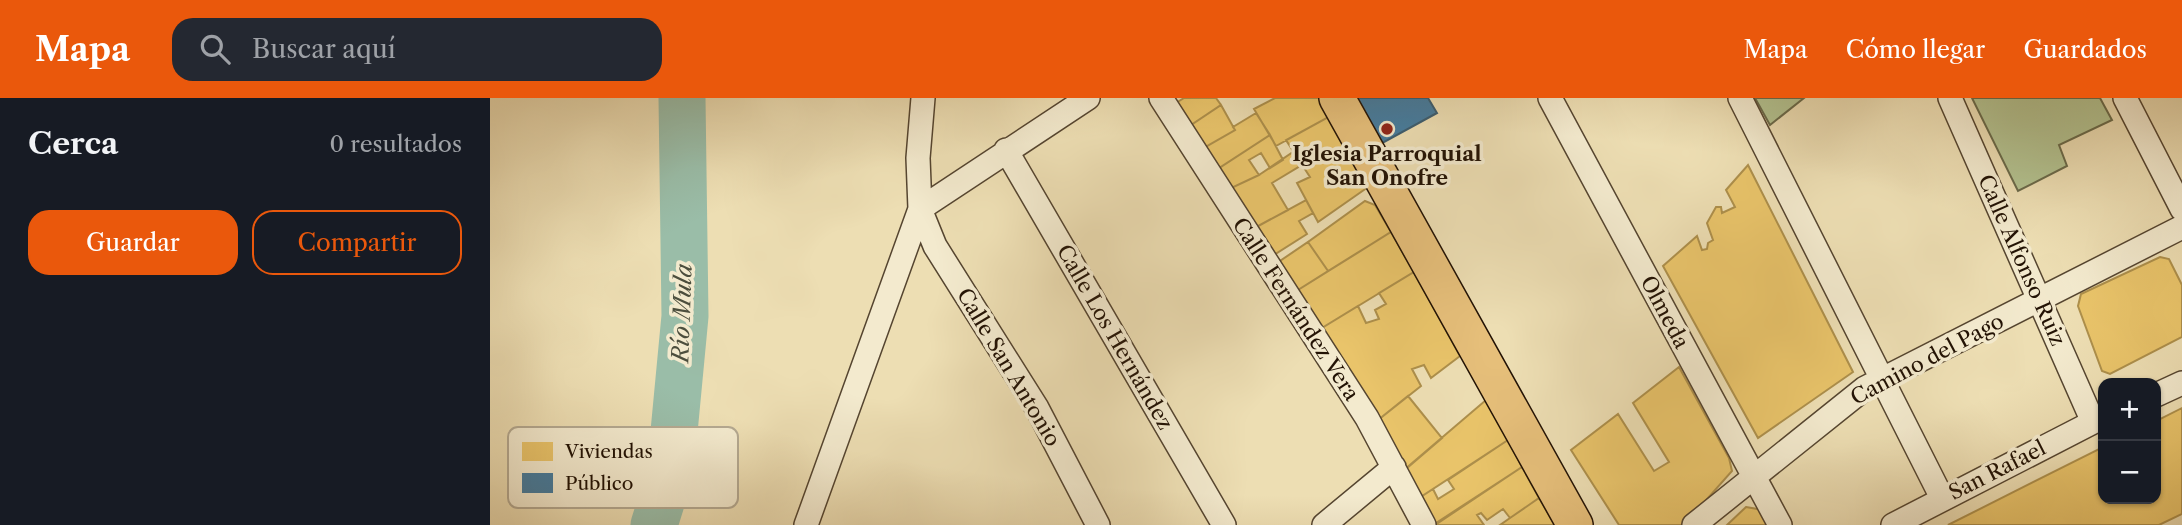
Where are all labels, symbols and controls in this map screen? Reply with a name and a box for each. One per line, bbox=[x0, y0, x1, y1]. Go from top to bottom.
search box bbox=[172, 18, 662, 81]
text: Mapa bbox=[35, 29, 130, 70]
icon: search bbox=[196, 30, 234, 68]
text: Buscar aquí bbox=[252, 33, 396, 65]
text: Mapa bbox=[1743, 35, 1808, 64]
text: Cómo llegar bbox=[1846, 35, 1985, 64]
text: Guardados bbox=[2023, 35, 2147, 64]
marker: Iglesia Parroquial San Onofre bbox=[1379, 121, 1395, 137]
text: Cerca bbox=[28, 125, 118, 162]
text: 0 resultados bbox=[330, 130, 462, 158]
place label: Iglesia Parroquial San Onofre bbox=[1292, 141, 1482, 190]
street label: Calle Alfonso Ruiz bbox=[1973, 171, 2071, 349]
button: Guardar bbox=[28, 210, 238, 275]
button: Compartir bbox=[252, 210, 462, 275]
street label: Calle Fernández Vera bbox=[1228, 213, 1365, 406]
street label: Calle Los Hernández bbox=[1052, 240, 1178, 434]
water label: Río Mula bbox=[666, 263, 698, 365]
street label: Olmeda bbox=[1635, 271, 1695, 353]
street label: Calle San Antonio bbox=[952, 283, 1066, 451]
street label: Camino del Pago bbox=[1846, 308, 2008, 410]
map controls bbox=[2098, 378, 2161, 504]
button: + bbox=[2098, 378, 2161, 441]
legend bbox=[508, 427, 738, 508]
street label: San Rafael bbox=[1944, 435, 2050, 505]
text: Viviendas bbox=[564, 440, 653, 463]
button: − bbox=[2098, 441, 2161, 504]
text: Público bbox=[565, 472, 633, 495]

